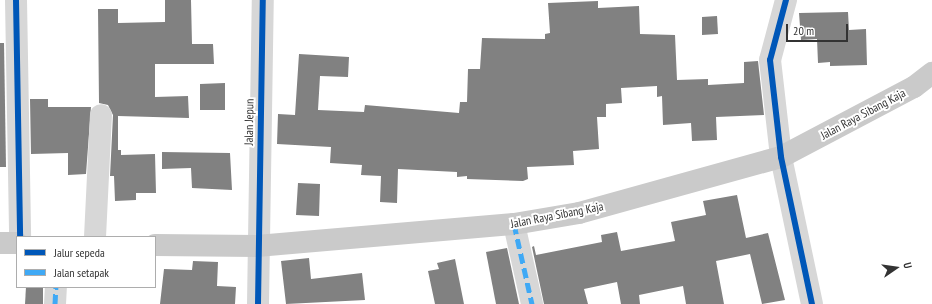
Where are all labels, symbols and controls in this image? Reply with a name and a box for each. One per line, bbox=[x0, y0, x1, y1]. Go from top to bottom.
scale bar bbox=[788, 16, 850, 42]
text: 20 m bbox=[793, 23, 814, 38]
street label: Jalan Raya Sibang Kaja bbox=[818, 86, 908, 142]
street label: Jalan Jepun bbox=[241, 99, 257, 145]
street label: Jalan Raya Sibang Kaja bbox=[509, 199, 605, 231]
legend bbox=[16, 236, 156, 288]
text: Jalur sepeda bbox=[54, 245, 105, 260]
north arrow bbox=[876, 248, 916, 288]
text: U bbox=[900, 261, 915, 270]
text: Jalan setapak bbox=[54, 265, 109, 280]

